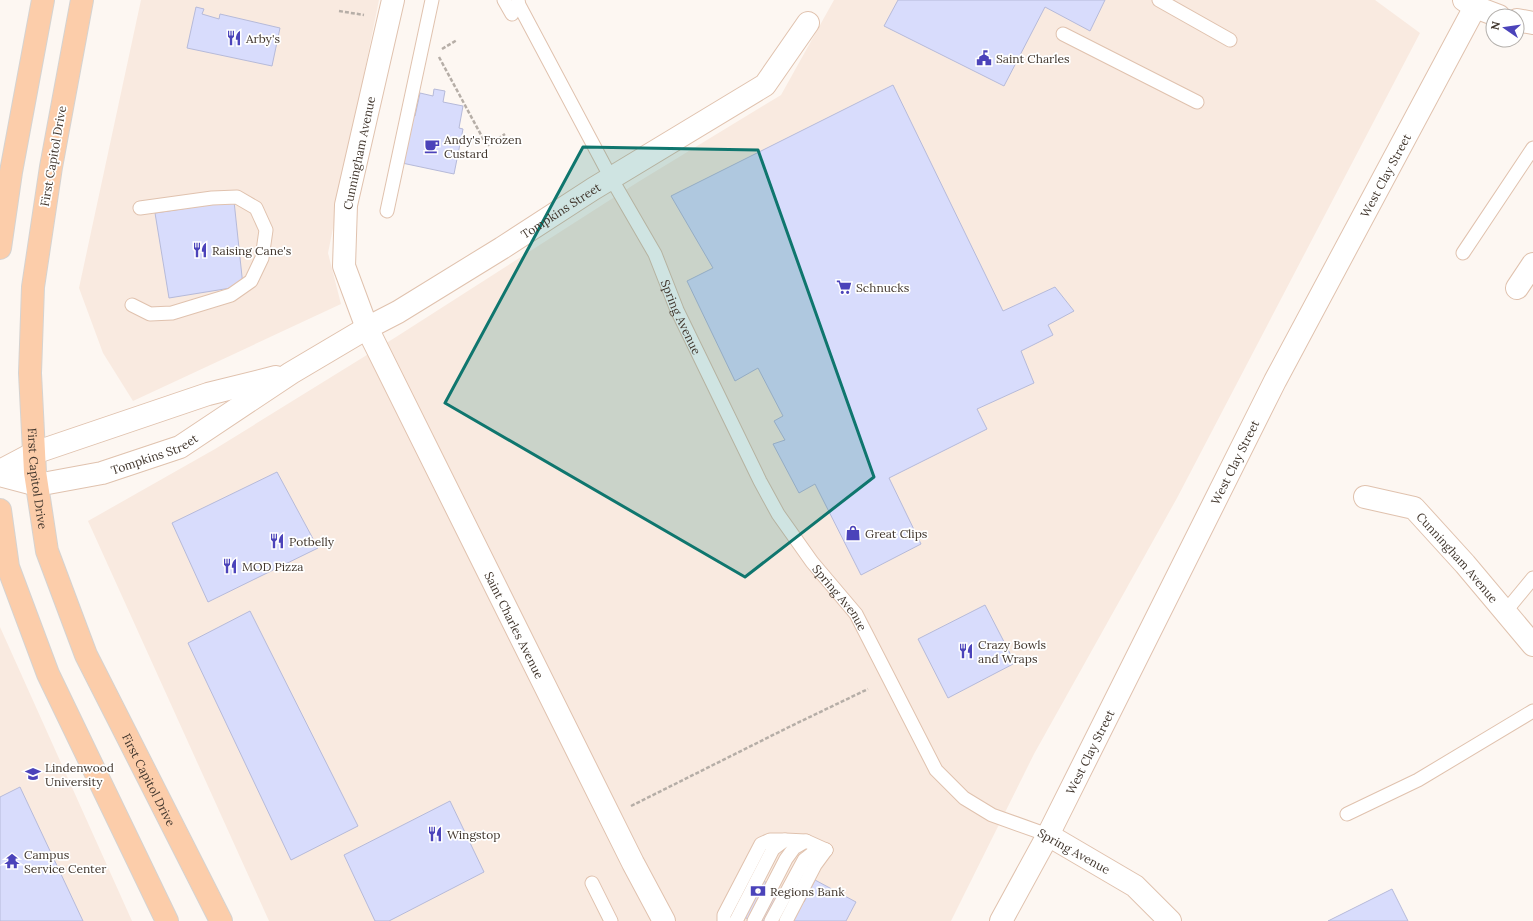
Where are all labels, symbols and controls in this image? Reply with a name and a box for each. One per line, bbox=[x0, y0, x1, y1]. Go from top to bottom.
north arrow bbox=[1485, 8, 1525, 48]
text: N bbox=[1487, 20, 1503, 31]
restaurant icon: Arby's bbox=[225, 29, 243, 47]
place label: Arby's bbox=[245, 31, 280, 46]
public building icon: Saint Charles bbox=[975, 49, 993, 67]
place label: Saint Charles bbox=[996, 51, 1070, 66]
street label: Cunningham Avenue bbox=[340, 94, 378, 211]
street label: First Capitol Drive bbox=[37, 104, 69, 207]
street label: West Clay Street bbox=[1357, 130, 1414, 220]
place label: Andy's Frozen Custard bbox=[443, 132, 522, 161]
cafe icon: Andy's Frozen Custard bbox=[423, 137, 441, 155]
street label: Tompkins Street bbox=[518, 179, 603, 241]
restaurant icon: Raising Cane's bbox=[191, 241, 209, 259]
place label: Raising Cane's bbox=[212, 243, 292, 258]
street label: Spring Avenue bbox=[658, 277, 705, 357]
supermarket icon: Schnucks bbox=[835, 278, 853, 296]
place label: Schnucks bbox=[856, 280, 910, 295]
street label: West Clay Street bbox=[1207, 417, 1262, 507]
street label: First Capitol Drive bbox=[25, 427, 51, 531]
street label: Tompkins Street bbox=[109, 430, 201, 477]
street label: Cunningham Avenue bbox=[1414, 509, 1502, 606]
shop icon: Great Clips bbox=[844, 524, 862, 542]
place label: Great Clips bbox=[865, 526, 928, 541]
restaurant icon: Potbelly bbox=[268, 532, 286, 550]
place label: Potbelly bbox=[289, 534, 335, 549]
restaurant icon: MOD Pizza bbox=[221, 557, 239, 575]
place label: MOD Pizza bbox=[242, 559, 304, 574]
street label: Spring Avenue bbox=[810, 561, 871, 633]
street label: Saint Charles Avenue bbox=[482, 569, 548, 681]
place label: Crazy Bowls and Wraps bbox=[978, 637, 1047, 666]
restaurant icon: Crazy Bowls and Wraps bbox=[957, 642, 975, 660]
street label: West Clay Street bbox=[1062, 707, 1117, 797]
street label: First Capitol Drive bbox=[119, 731, 179, 829]
place label: Lindenwood University bbox=[45, 760, 114, 789]
school or university icon: Lindenwood University bbox=[24, 765, 42, 783]
restaurant icon: Wingstop bbox=[426, 825, 444, 843]
street label: Spring Avenue bbox=[1035, 825, 1113, 877]
place label: Wingstop bbox=[447, 827, 500, 842]
place label: Campus Service Center bbox=[24, 847, 107, 876]
temple icon: Campus Service Center bbox=[3, 852, 21, 870]
bank icon: Regions Bank bbox=[749, 882, 767, 900]
place label: Regions Bank bbox=[770, 884, 845, 899]

